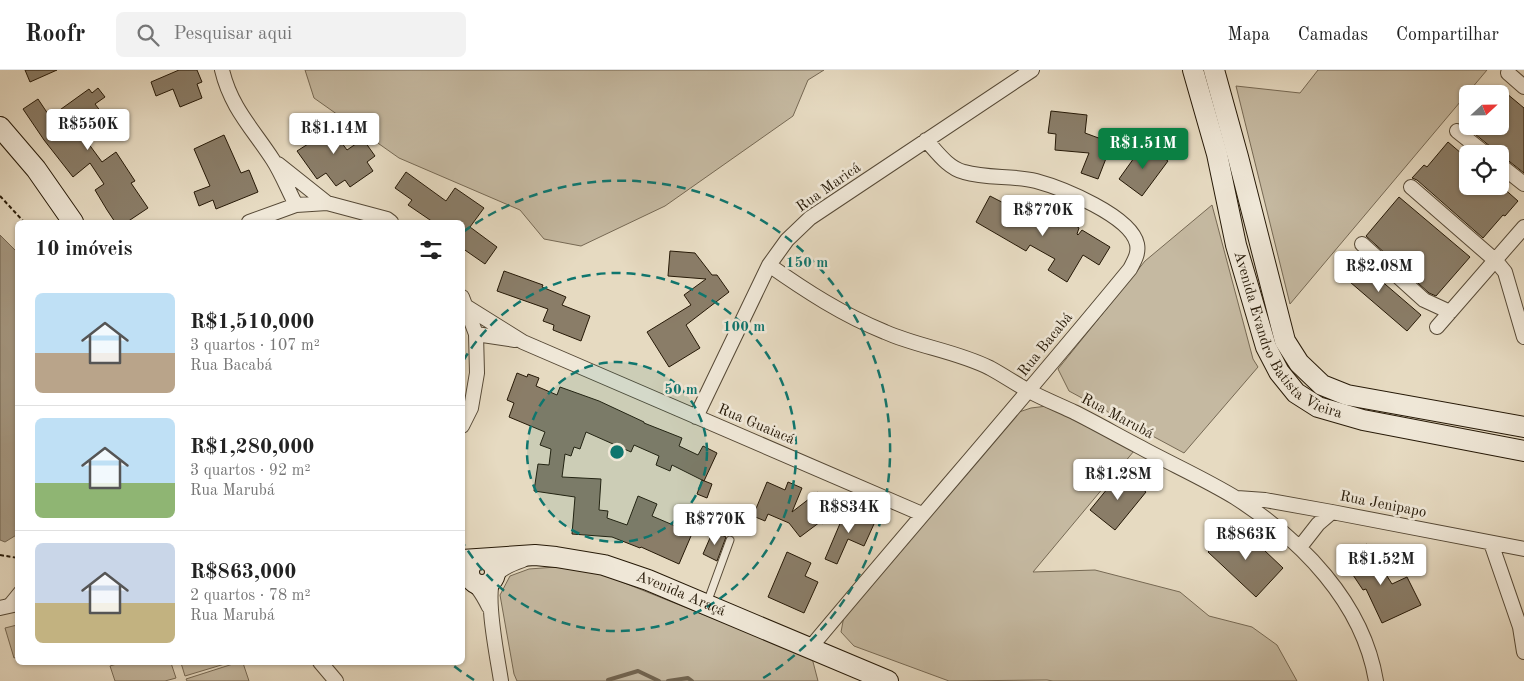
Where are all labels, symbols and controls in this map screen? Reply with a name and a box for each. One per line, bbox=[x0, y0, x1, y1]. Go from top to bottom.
search box bbox=[116, 12, 466, 57]
icon: search bbox=[134, 21, 162, 49]
text: Roofr bbox=[25, 23, 86, 47]
text: Pesquisar aqui bbox=[174, 25, 292, 44]
text: Mapa bbox=[1228, 26, 1270, 44]
text: Camadas bbox=[1298, 26, 1368, 44]
text: Compartilhar bbox=[1396, 26, 1499, 44]
north arrow bbox=[1459, 85, 1509, 135]
map controls bbox=[1459, 85, 1509, 195]
pin: R$550K bbox=[47, 108, 129, 151]
pin: R$1.14M bbox=[288, 112, 380, 155]
text: R$550K bbox=[57, 117, 119, 133]
text: R$1.14M bbox=[300, 121, 368, 137]
pin: R$1.51M bbox=[1097, 128, 1189, 170]
text: R$1.51M bbox=[1109, 136, 1177, 152]
button: locate bbox=[1459, 145, 1509, 195]
street label: Rua Maricá bbox=[794, 160, 864, 216]
pin: R$770K bbox=[1002, 194, 1084, 237]
text: R$770K bbox=[1012, 203, 1074, 219]
icon: filters bbox=[417, 236, 445, 264]
text: 10 imóveis bbox=[35, 239, 133, 260]
street label: Avenida Evandro Batista Vieira bbox=[1231, 250, 1344, 421]
pin: R$2.08M bbox=[1333, 250, 1425, 293]
text: 150 m bbox=[786, 256, 828, 271]
text: R$2.08M bbox=[1345, 259, 1413, 275]
street label: Rua Bacabá bbox=[1016, 310, 1076, 380]
text: R$1,510,000 bbox=[190, 312, 315, 333]
icon: home bbox=[75, 313, 135, 373]
text: 100 m bbox=[723, 320, 765, 335]
text: 3 quartos · 107 m² bbox=[190, 338, 320, 354]
text: Rua Bacabá bbox=[190, 358, 272, 374]
text: 50 m bbox=[664, 383, 698, 398]
street label: Rua Marubá bbox=[1078, 392, 1156, 443]
street label: Rua Guaiacá bbox=[715, 402, 797, 448]
text: R$1,280,000 bbox=[190, 437, 315, 458]
icon: home bbox=[75, 438, 135, 498]
centre of rings bbox=[608, 443, 626, 461]
pin: R$1.28M bbox=[1072, 458, 1164, 501]
text: 3 quartos · 92 m² bbox=[190, 463, 311, 479]
text: R$1.28M bbox=[1084, 467, 1152, 483]
text: Rua Marubá bbox=[190, 483, 275, 499]
street label: Rua Jenipapo bbox=[1338, 489, 1428, 521]
pin: R$834K bbox=[808, 492, 890, 534]
text: R$834K bbox=[818, 500, 880, 516]
pin: R$770K bbox=[674, 504, 756, 546]
text: R$770K bbox=[684, 512, 746, 528]
pin: R$863K bbox=[1205, 518, 1287, 561]
text: R$863K bbox=[1215, 527, 1277, 543]
pin: R$1.52M bbox=[1335, 544, 1427, 586]
text: R$1.52M bbox=[1347, 552, 1415, 568]
text: R$863,000 bbox=[190, 562, 296, 583]
icon: home bbox=[75, 563, 135, 623]
street label: Avenida Araçá bbox=[634, 569, 728, 619]
text: 2 quartos · 78 m² bbox=[190, 588, 311, 604]
text: Rua Marubá bbox=[190, 608, 275, 624]

